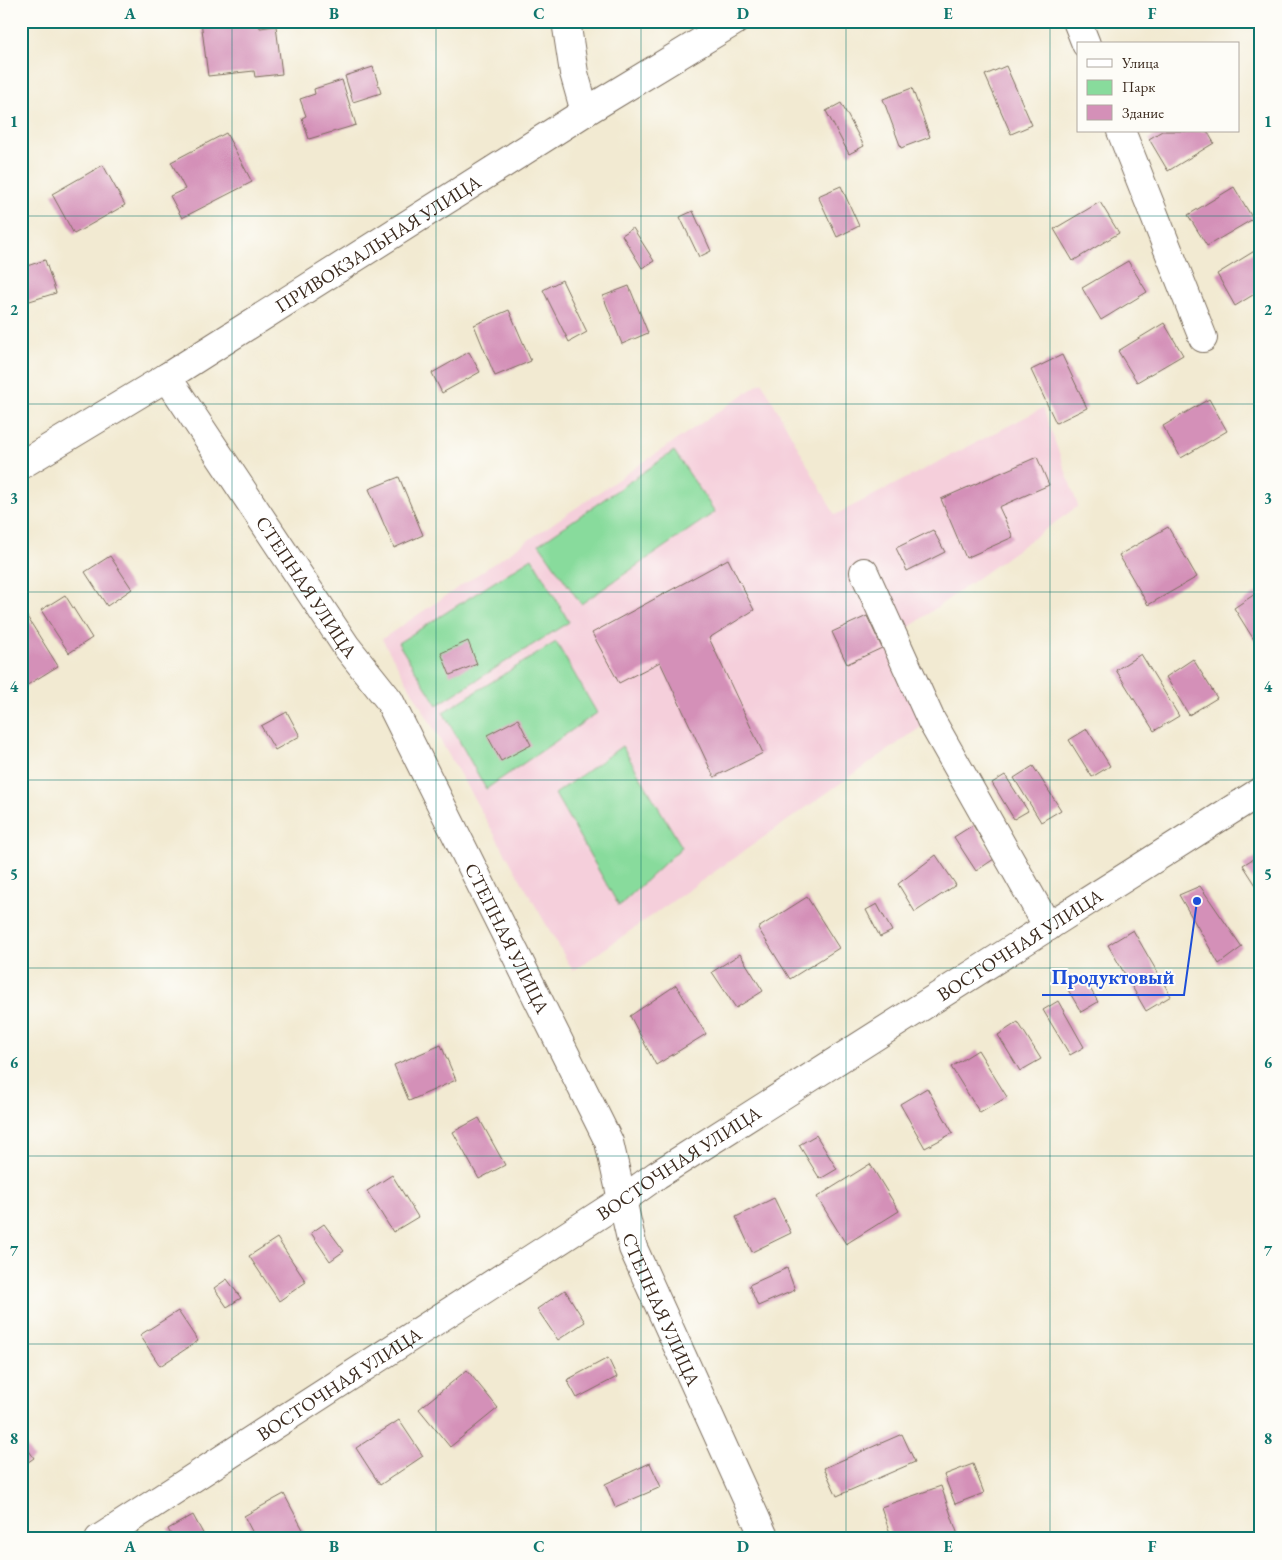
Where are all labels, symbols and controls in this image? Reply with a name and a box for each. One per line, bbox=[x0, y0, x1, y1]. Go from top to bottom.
text: A bbox=[123, 3, 136, 24]
text: B bbox=[329, 3, 339, 24]
text: C bbox=[533, 3, 545, 24]
text: D bbox=[737, 3, 749, 24]
text: E bbox=[943, 3, 953, 24]
text: F bbox=[1148, 3, 1157, 24]
legend bbox=[1077, 42, 1240, 132]
text: Улица bbox=[1121, 53, 1159, 72]
text: Парк bbox=[1122, 77, 1155, 96]
text: Здание bbox=[1122, 103, 1164, 122]
text: 1 bbox=[10, 111, 18, 132]
text: 1 bbox=[1264, 111, 1272, 132]
street label: ПРИВОКЗАЛЬНАЯ УЛИЦА bbox=[270, 168, 486, 318]
text: 2 bbox=[10, 299, 19, 320]
text: 2 bbox=[1264, 299, 1273, 320]
text: 3 bbox=[10, 488, 18, 509]
text: 3 bbox=[1264, 488, 1272, 509]
street label: СТЕПНАЯ УЛИЦА bbox=[250, 511, 363, 663]
text: 4 bbox=[10, 676, 19, 697]
text: 4 bbox=[1264, 676, 1273, 697]
street label: СТЕПНАЯ УЛИЦА bbox=[459, 858, 556, 1018]
text: 5 bbox=[10, 864, 18, 885]
text: 5 bbox=[1264, 864, 1272, 885]
street label: ВОСТОЧНАЯ УЛИЦА bbox=[932, 882, 1108, 1006]
callout: Продуктовый bbox=[1042, 960, 1184, 995]
text: Продуктовый bbox=[1052, 964, 1174, 990]
text: 6 bbox=[10, 1052, 19, 1073]
text: 6 bbox=[1264, 1052, 1273, 1073]
street label: ВОСТОЧНАЯ УЛИЦА bbox=[592, 1099, 766, 1226]
street label: СТЕПНАЯ УЛИЦА bbox=[617, 1230, 707, 1391]
text: 7 bbox=[10, 1240, 19, 1261]
text: 7 bbox=[1264, 1240, 1273, 1261]
street label: ВОСТОЧНАЯ УЛИЦА bbox=[252, 1320, 427, 1446]
text: 8 bbox=[10, 1428, 18, 1449]
text: 8 bbox=[1264, 1428, 1272, 1449]
text: A bbox=[123, 1536, 136, 1557]
text: B bbox=[329, 1536, 339, 1557]
text: C bbox=[533, 1536, 545, 1557]
text: D bbox=[737, 1536, 749, 1557]
text: E bbox=[943, 1536, 953, 1557]
text: F bbox=[1148, 1536, 1157, 1557]

